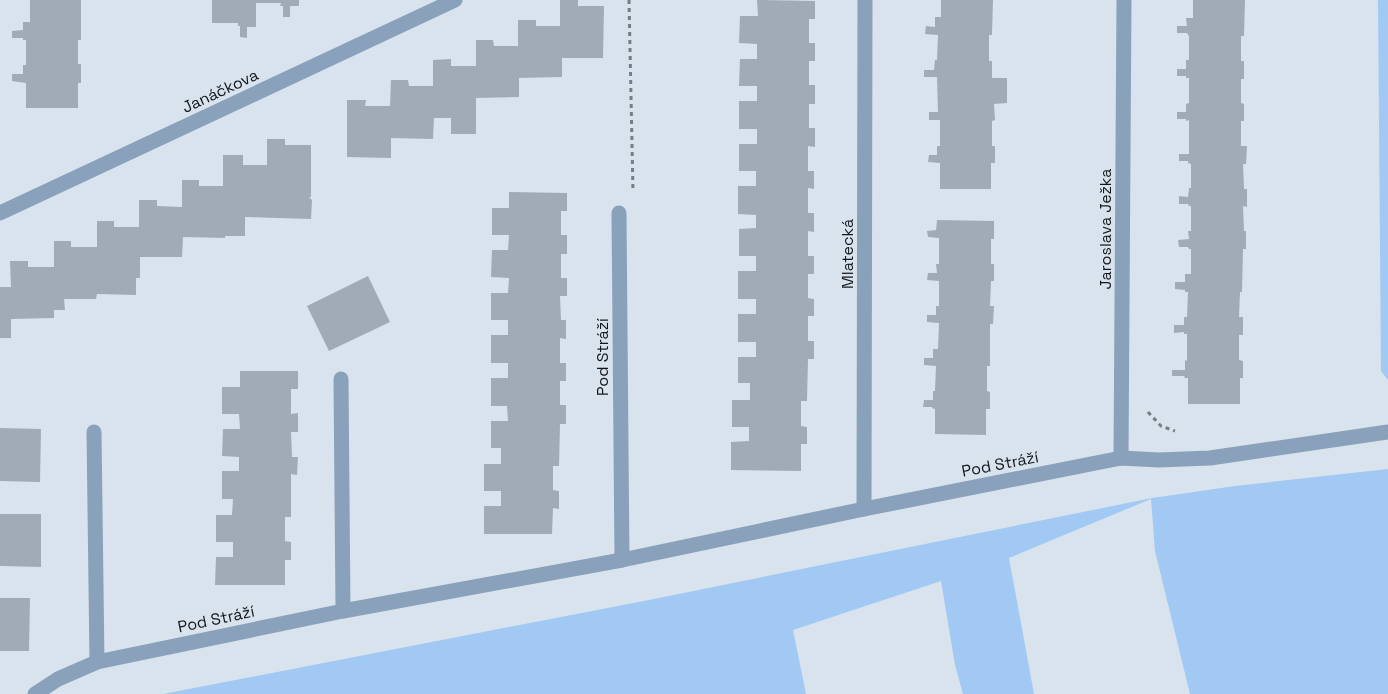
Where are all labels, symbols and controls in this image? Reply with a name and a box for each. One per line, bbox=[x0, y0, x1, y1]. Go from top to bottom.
street label: Janáčkova bbox=[178, 64, 262, 118]
street label: Jaroslava Ježka bbox=[1095, 169, 1116, 289]
street label: Mlatecká bbox=[837, 219, 858, 289]
street label: Pod Stráží bbox=[592, 318, 613, 396]
street label: Pod Stráží bbox=[960, 446, 1040, 482]
street label: Pod Stráží bbox=[176, 601, 256, 637]

